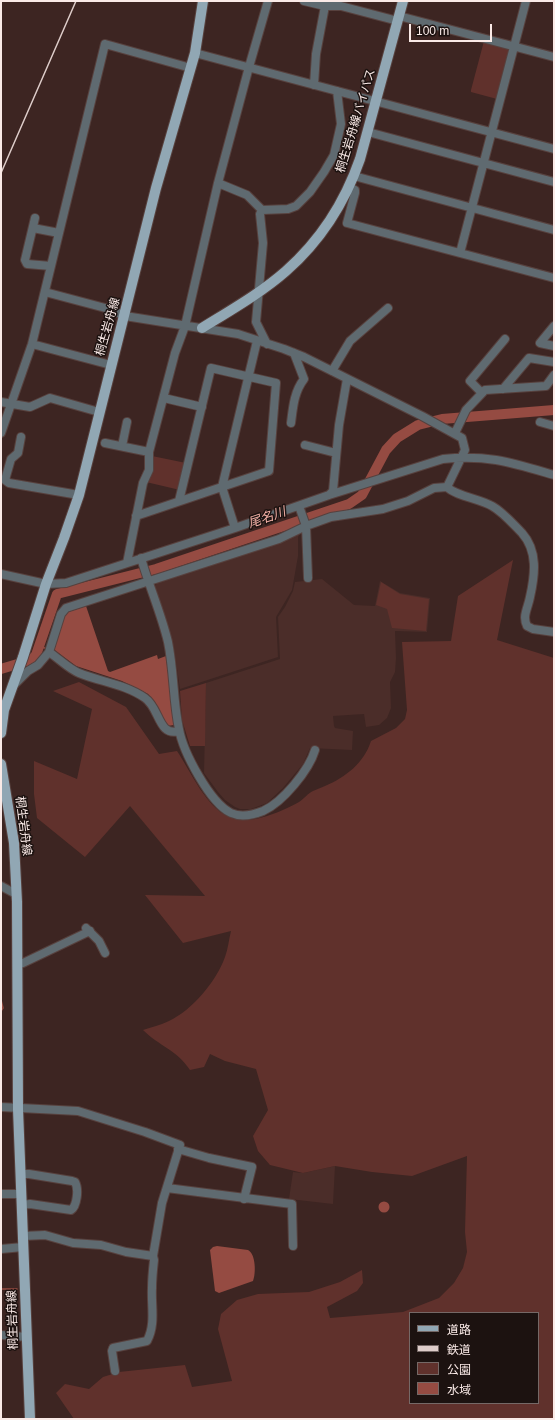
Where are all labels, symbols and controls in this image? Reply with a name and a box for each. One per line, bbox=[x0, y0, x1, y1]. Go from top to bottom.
scale bar bbox=[411, 16, 494, 42]
text: 100 m bbox=[416, 24, 449, 38]
street label: 桐生岩舟線バイパス bbox=[333, 67, 379, 175]
street label: 桐生岩舟線 bbox=[93, 296, 123, 358]
water label: 尾名川 bbox=[246, 504, 288, 532]
street label: 桐生岩舟線 bbox=[12, 795, 34, 857]
street label: 桐生岩舟線 bbox=[5, 1290, 21, 1350]
legend bbox=[409, 1312, 539, 1404]
text: 道路 bbox=[447, 1323, 471, 1337]
text: 鉄道 bbox=[447, 1343, 471, 1357]
text: 公園 bbox=[447, 1363, 471, 1377]
text: 水域 bbox=[447, 1383, 471, 1397]

